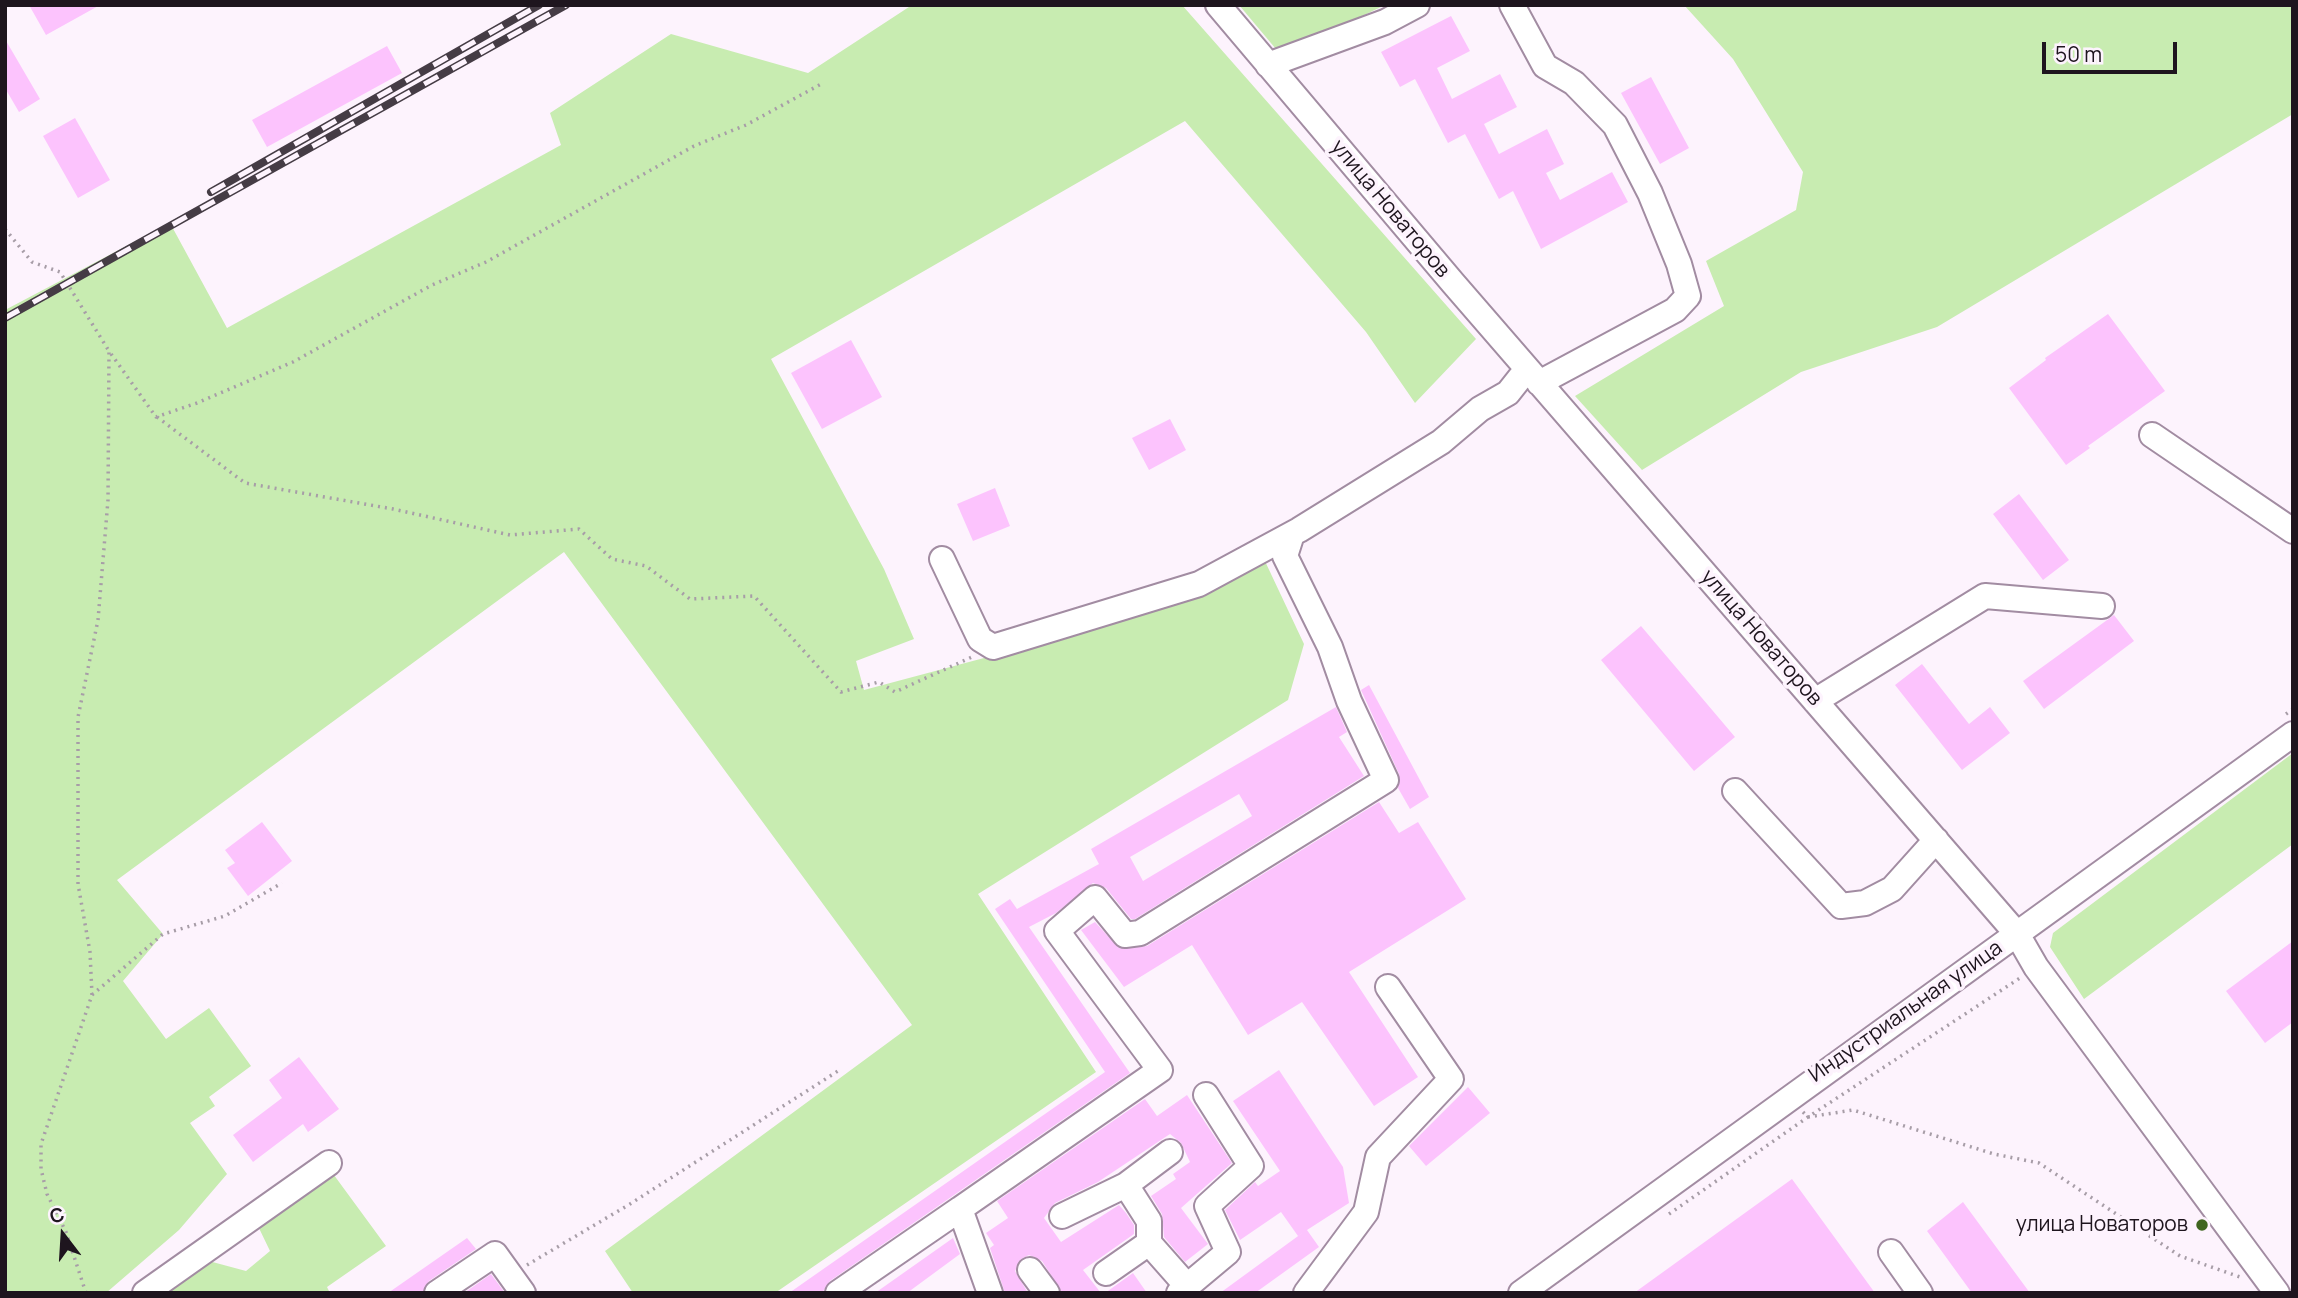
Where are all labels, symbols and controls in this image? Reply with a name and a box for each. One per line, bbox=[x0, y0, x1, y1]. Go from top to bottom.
scale bar bbox=[2046, 28, 2181, 72]
text: 50 m bbox=[2055, 40, 2102, 68]
street label: улица Новаторов bbox=[1325, 135, 1455, 283]
street label: улица Новаторов bbox=[1695, 565, 1827, 711]
street label: Индустриальная улица bbox=[1804, 936, 2008, 1088]
north arrow bbox=[28, 1200, 98, 1270]
text: С bbox=[46, 1200, 67, 1229]
place label: улица Новаторов bbox=[2016, 1212, 2188, 1238]
marker: улица Новаторов bbox=[2194, 1217, 2210, 1233]

